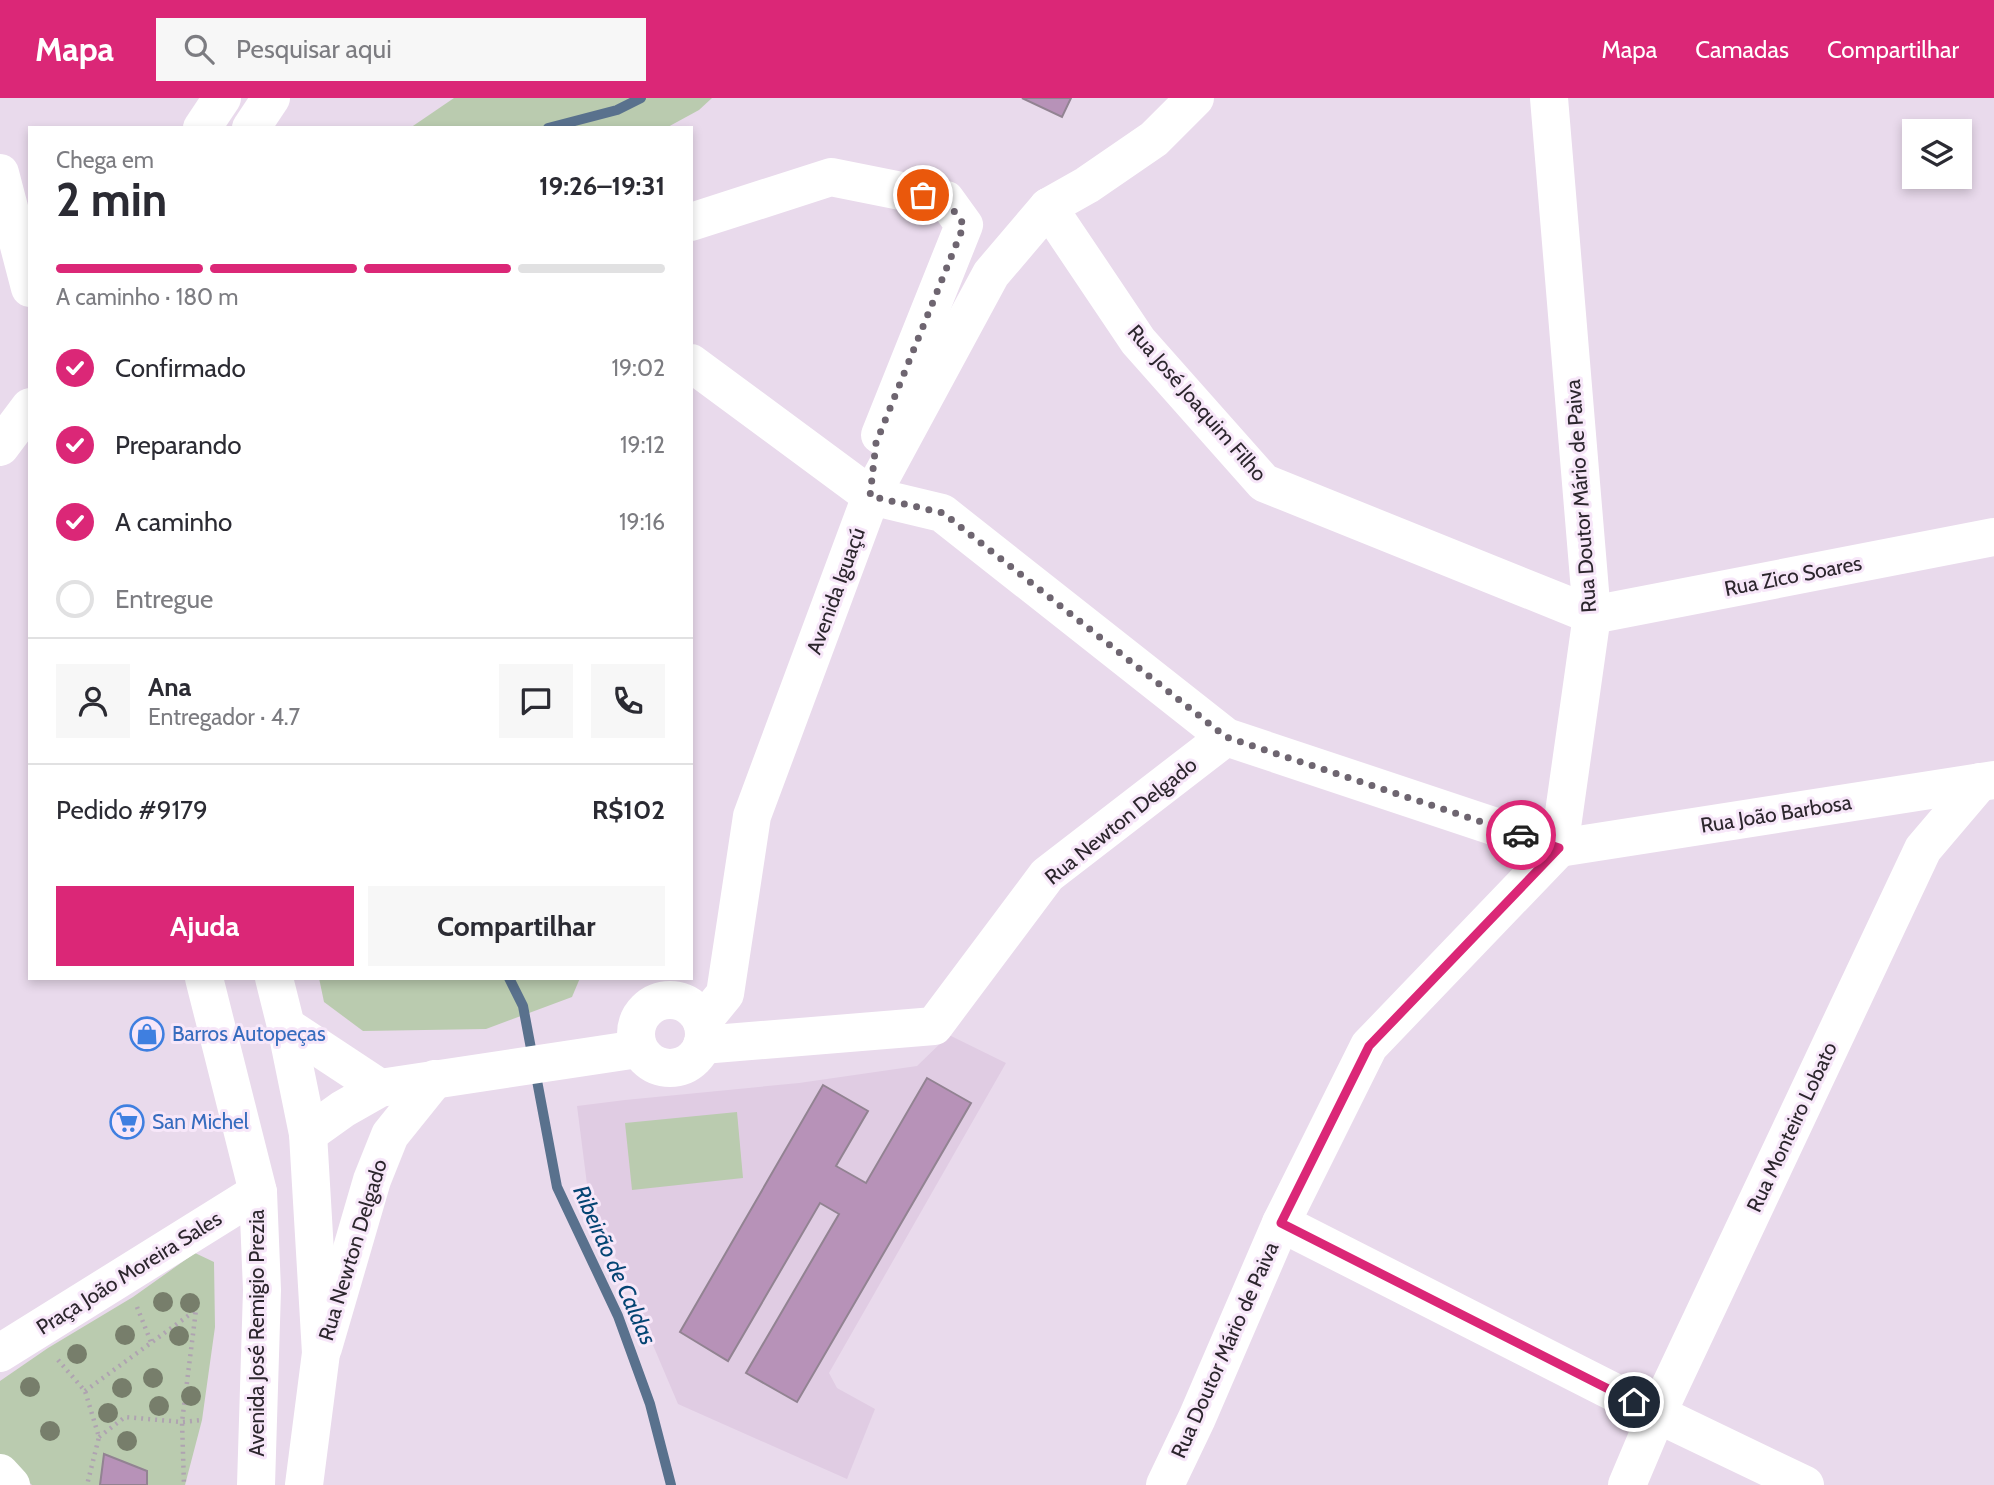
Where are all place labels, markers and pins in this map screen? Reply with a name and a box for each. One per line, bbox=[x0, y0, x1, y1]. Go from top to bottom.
pin bbox=[893, 165, 953, 225]
shop icon: Barros Autopeças bbox=[128, 1015, 166, 1053]
place label: Barros Autopeças bbox=[172, 1021, 326, 1046]
supermarket icon: San Michel bbox=[108, 1103, 146, 1141]
place label: San Michel bbox=[152, 1109, 249, 1134]
pin bbox=[1604, 1372, 1664, 1432]

